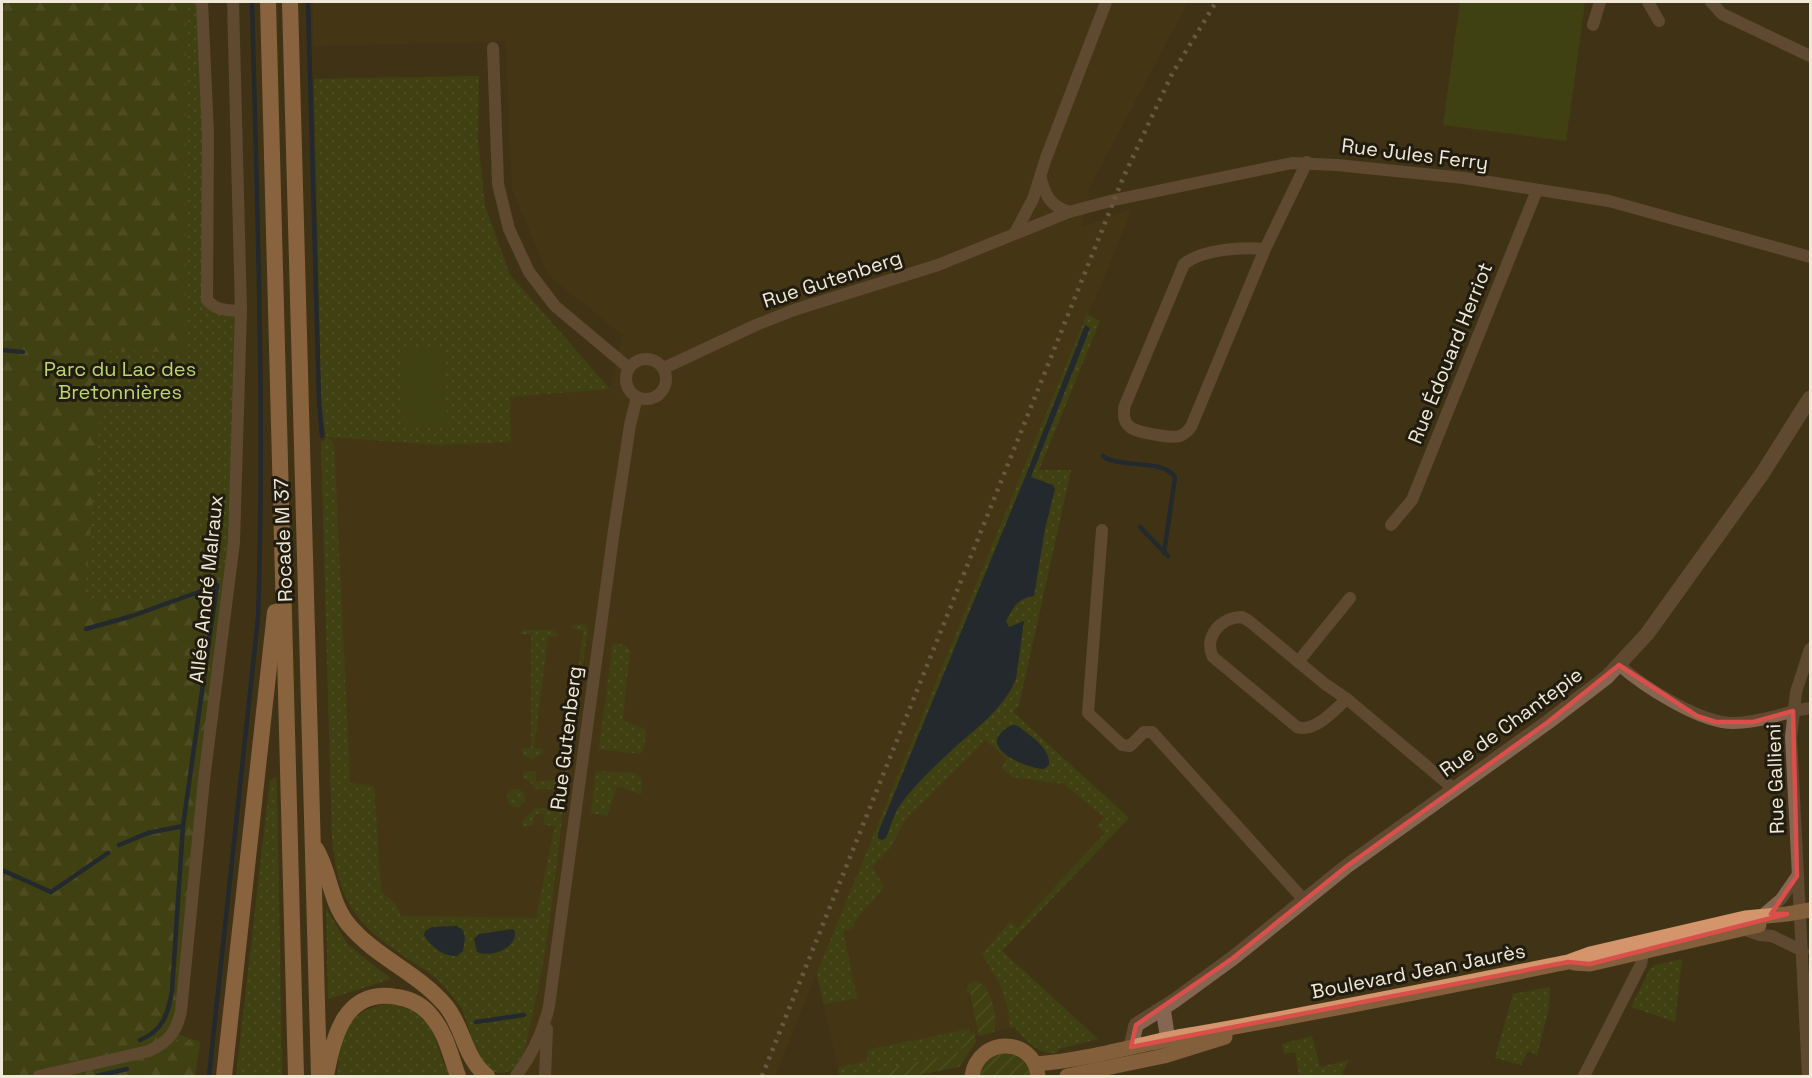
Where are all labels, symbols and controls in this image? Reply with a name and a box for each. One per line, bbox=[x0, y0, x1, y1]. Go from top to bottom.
street label: Rue Jules Ferry bbox=[1340, 132, 1490, 176]
street label: Rue Gutenberg bbox=[759, 244, 905, 314]
street label: Rue Édouard Herriot bbox=[1402, 258, 1498, 448]
park label: Parc du Lac des Bretonnières bbox=[44, 356, 196, 405]
street label: Rocade M 37 bbox=[268, 478, 298, 602]
street label: Allée André Malraux bbox=[183, 494, 229, 684]
street label: Rue de Chantepie bbox=[1434, 661, 1588, 783]
street label: Rue Gutenberg bbox=[544, 664, 588, 812]
street label: Rue Gallieni bbox=[1760, 723, 1790, 835]
street label: Boulevard Jean Jaurès bbox=[1309, 937, 1527, 1005]

